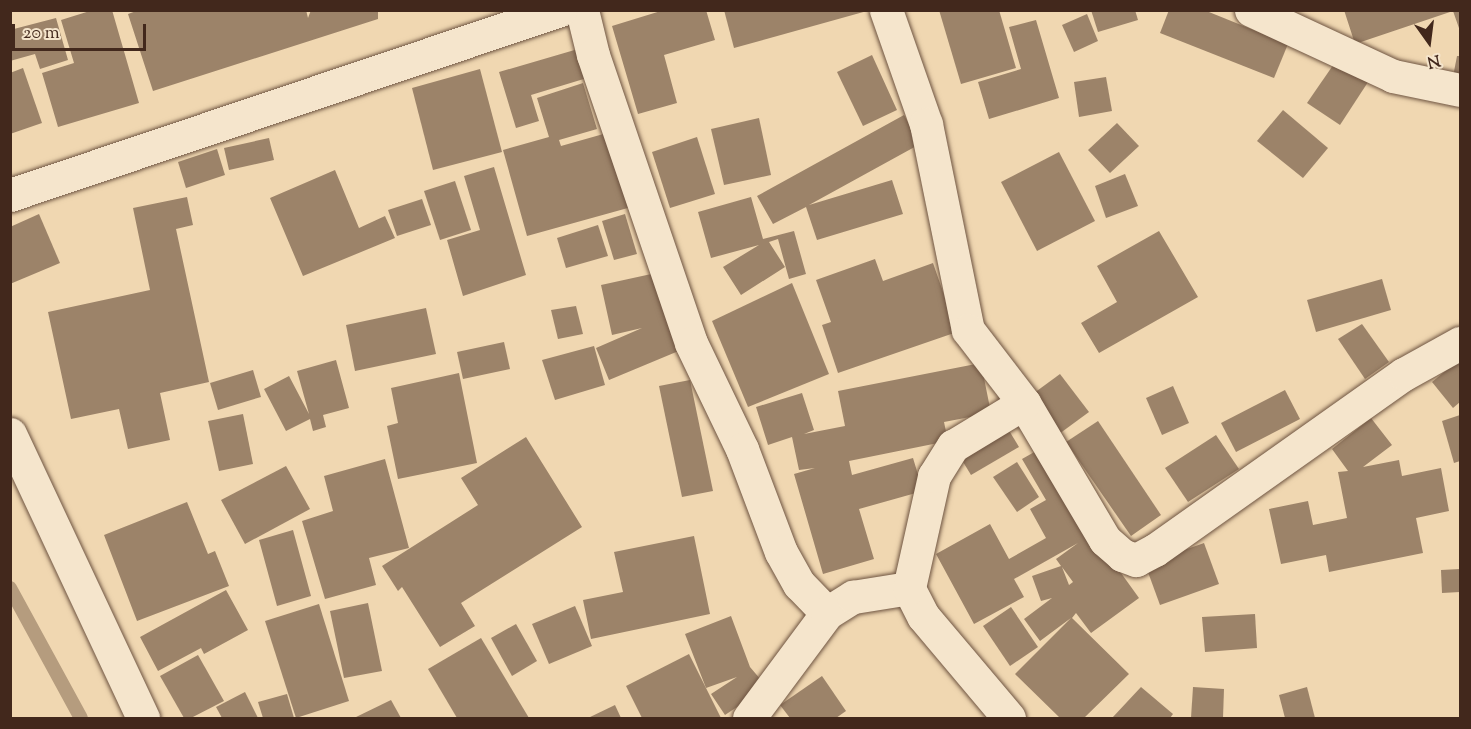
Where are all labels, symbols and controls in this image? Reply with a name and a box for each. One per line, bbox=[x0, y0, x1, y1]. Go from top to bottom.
scale bar bbox=[15, 12, 148, 50]
north arrow bbox=[1399, 12, 1459, 72]
text: 20 m bbox=[23, 21, 60, 47]
text: N bbox=[1424, 47, 1442, 73]

